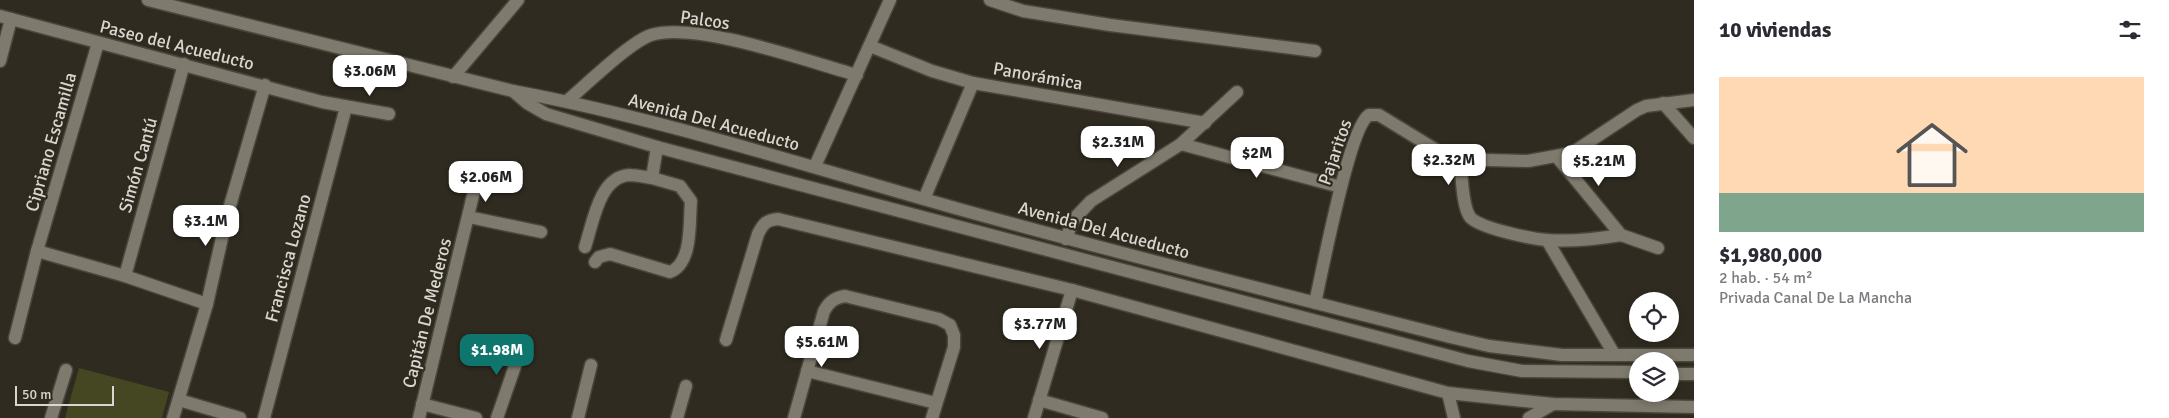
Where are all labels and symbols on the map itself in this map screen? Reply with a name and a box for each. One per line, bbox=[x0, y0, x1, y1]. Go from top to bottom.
street label: Palcos bbox=[679, 6, 731, 34]
street label: Paseo del Acueducto bbox=[97, 15, 257, 75]
pin: $3.06M bbox=[329, 54, 411, 97]
street label: Panorámica bbox=[991, 57, 1085, 95]
street label: Cipriano Escamilla bbox=[21, 70, 81, 214]
street label: Avenida Del Acueducto bbox=[626, 89, 802, 155]
street label: Simón Cantú bbox=[114, 115, 162, 215]
street label: Pajaritos bbox=[1313, 116, 1357, 188]
pin: $2.31M bbox=[1077, 126, 1159, 168]
pin: $2M bbox=[1233, 136, 1281, 179]
pin: $2.32M bbox=[1408, 144, 1490, 186]
pin: $5.21M bbox=[1558, 144, 1640, 187]
pin: $2.06M bbox=[445, 160, 527, 203]
street label: Francisca Lozano bbox=[260, 192, 316, 324]
street label: Avenida Del Acueducto bbox=[1016, 197, 1192, 263]
pin: $3.1M bbox=[171, 204, 241, 247]
street label: Capitán De Mederos bbox=[398, 236, 456, 390]
pin: $3.77M bbox=[999, 308, 1081, 350]
pin: $5.61M bbox=[781, 326, 863, 368]
pin: $1.98M bbox=[456, 334, 538, 376]
scale bar bbox=[15, 383, 114, 406]

